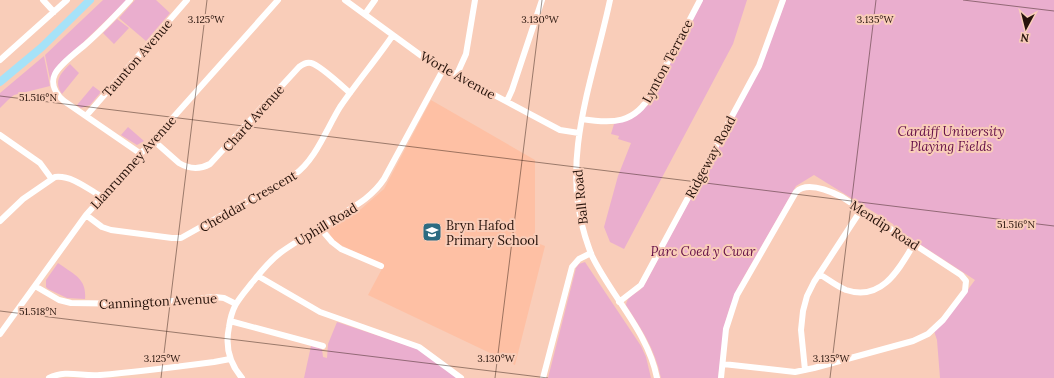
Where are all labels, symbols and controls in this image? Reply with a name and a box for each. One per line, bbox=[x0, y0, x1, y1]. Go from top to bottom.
north arrow bbox=[1006, 8, 1046, 48]
text: 3.125°W bbox=[188, 13, 225, 26]
text: 3.130°W bbox=[521, 13, 560, 26]
text: 3.135°W bbox=[857, 13, 894, 26]
street label: Taunton Avenue bbox=[99, 16, 176, 101]
street label: Lynton Terrace bbox=[638, 16, 697, 106]
text: N bbox=[1019, 30, 1030, 45]
street label: Worle Avenue bbox=[417, 48, 498, 103]
street label: Chard Avenue bbox=[219, 81, 288, 155]
text: 51.516°N bbox=[19, 91, 57, 104]
street label: Llanrumney Avenue bbox=[87, 112, 180, 213]
street label: Ridgeway Road bbox=[682, 113, 739, 201]
park label: Cardiff University Playing Fields bbox=[897, 123, 1005, 155]
street label: Cheddar Crescent bbox=[197, 167, 300, 236]
street label: Ball Road bbox=[569, 168, 592, 225]
street label: Mendip Road bbox=[847, 197, 923, 254]
street label: Uphill Road bbox=[292, 199, 361, 250]
place label: Bryn Hafod Primary School bbox=[446, 217, 539, 249]
text: 51.516°N bbox=[997, 218, 1035, 231]
school or university icon: Bryn Hafod Primary School bbox=[421, 221, 443, 243]
park label: Parc Coed y Cwar bbox=[651, 243, 756, 260]
street label: Cannington Avenue bbox=[98, 290, 218, 313]
text: 51.518°N bbox=[19, 305, 57, 318]
text: 3.125°W bbox=[144, 352, 181, 365]
text: 3.130°W bbox=[477, 352, 516, 365]
text: 3.135°W bbox=[813, 352, 850, 365]

